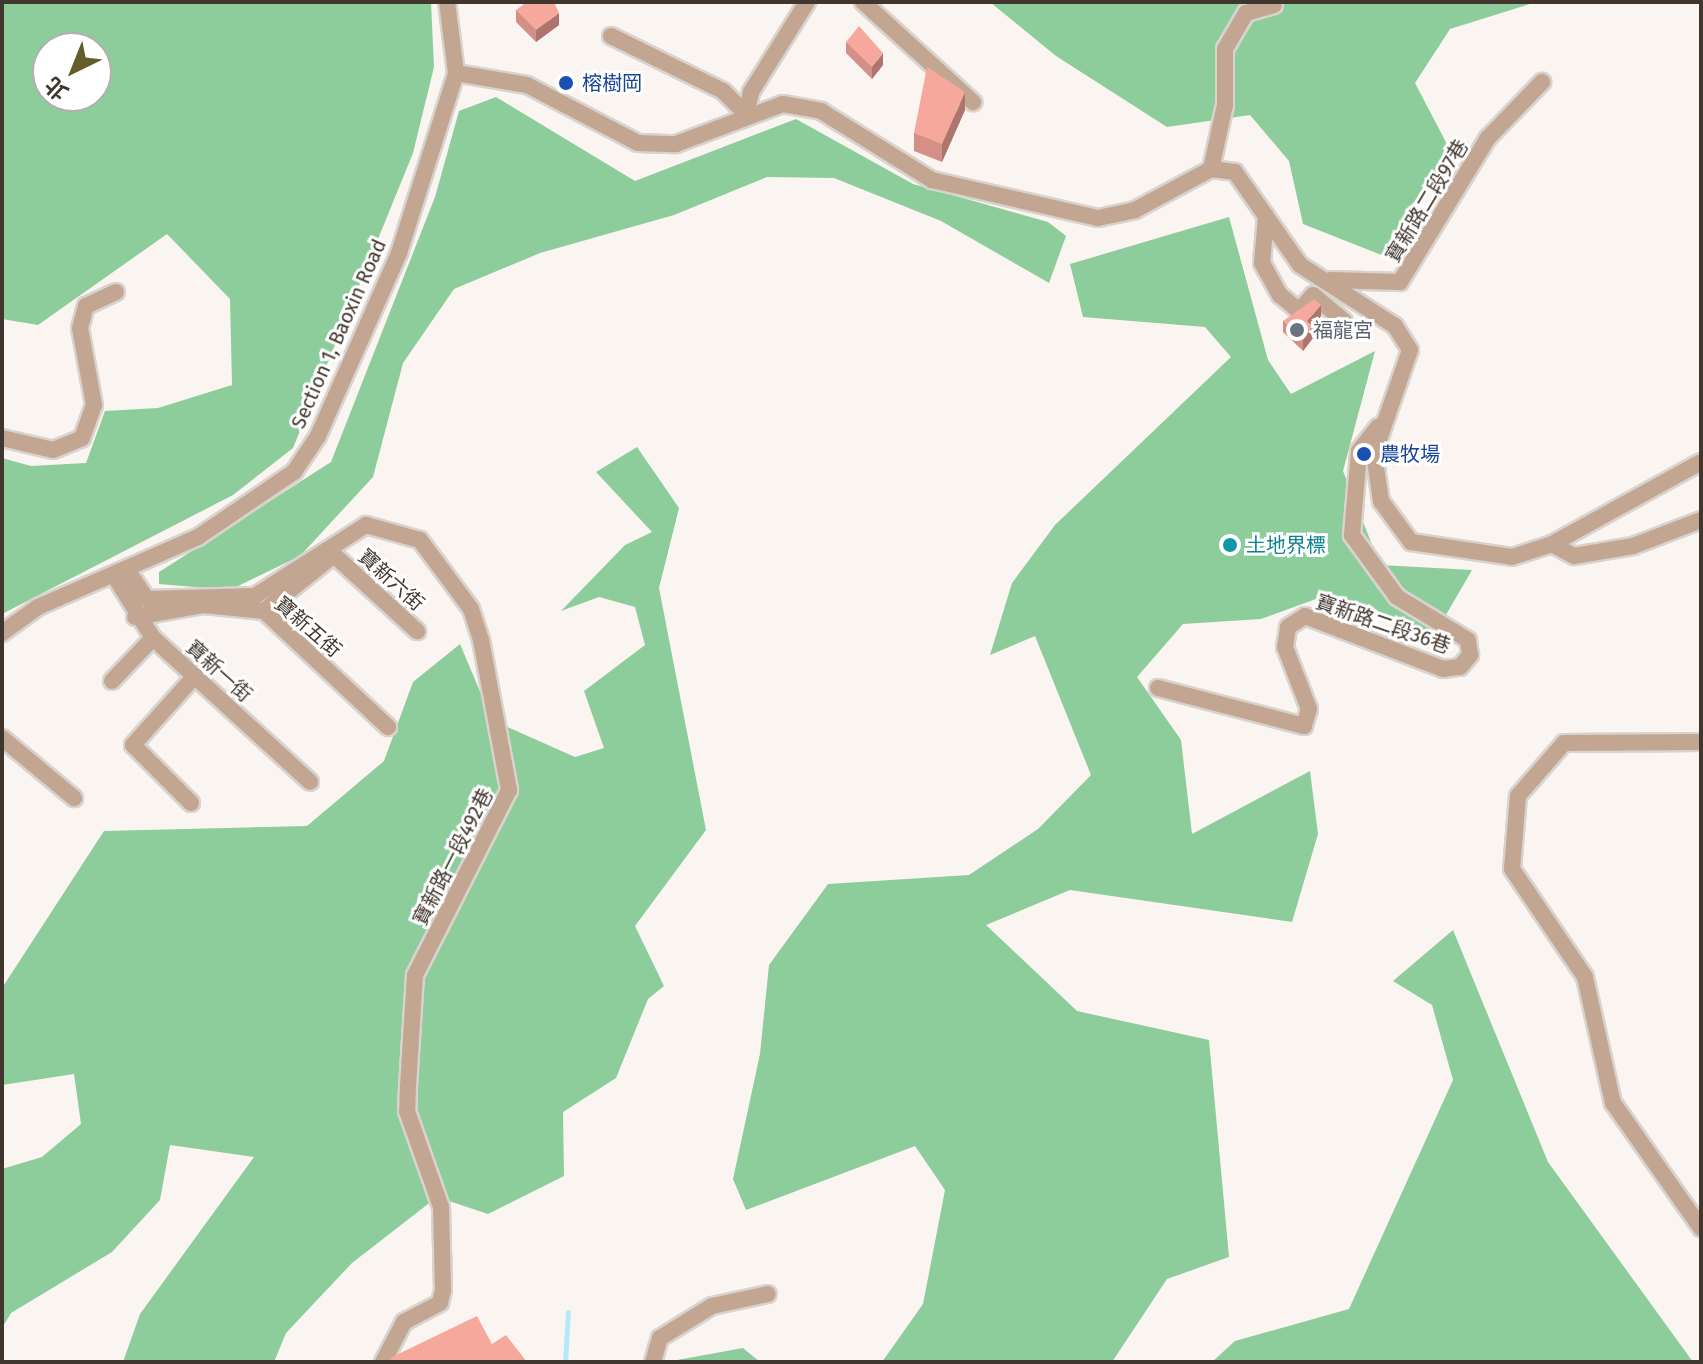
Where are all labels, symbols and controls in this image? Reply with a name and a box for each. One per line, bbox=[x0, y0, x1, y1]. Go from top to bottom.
north arrow bbox=[32, 32, 112, 112]
text: 北 bbox=[39, 71, 74, 106]
place label: 榕樹岡 bbox=[582, 71, 642, 95]
marker: 榕樹岡 bbox=[557, 74, 575, 92]
street label: 寶新路二段97巷 bbox=[1381, 135, 1473, 267]
street label: Section 1, Baoxin Road bbox=[286, 236, 392, 432]
place label: 福龍宮 bbox=[1313, 318, 1373, 342]
marker: 福龍宮 bbox=[1288, 321, 1306, 339]
place label: 農牧場 bbox=[1380, 442, 1440, 466]
marker: 農牧場 bbox=[1355, 445, 1373, 463]
place label: 土地界標 bbox=[1246, 533, 1326, 557]
marker: 土地界標 bbox=[1221, 536, 1239, 554]
street label: 寶新六街 bbox=[353, 544, 429, 616]
street label: 寶新路二段36巷 bbox=[1313, 590, 1453, 658]
street label: 寶新五街 bbox=[270, 592, 346, 662]
street label: 寶新一街 bbox=[181, 635, 257, 707]
street label: 寶新路一段492巷 bbox=[408, 785, 498, 929]

